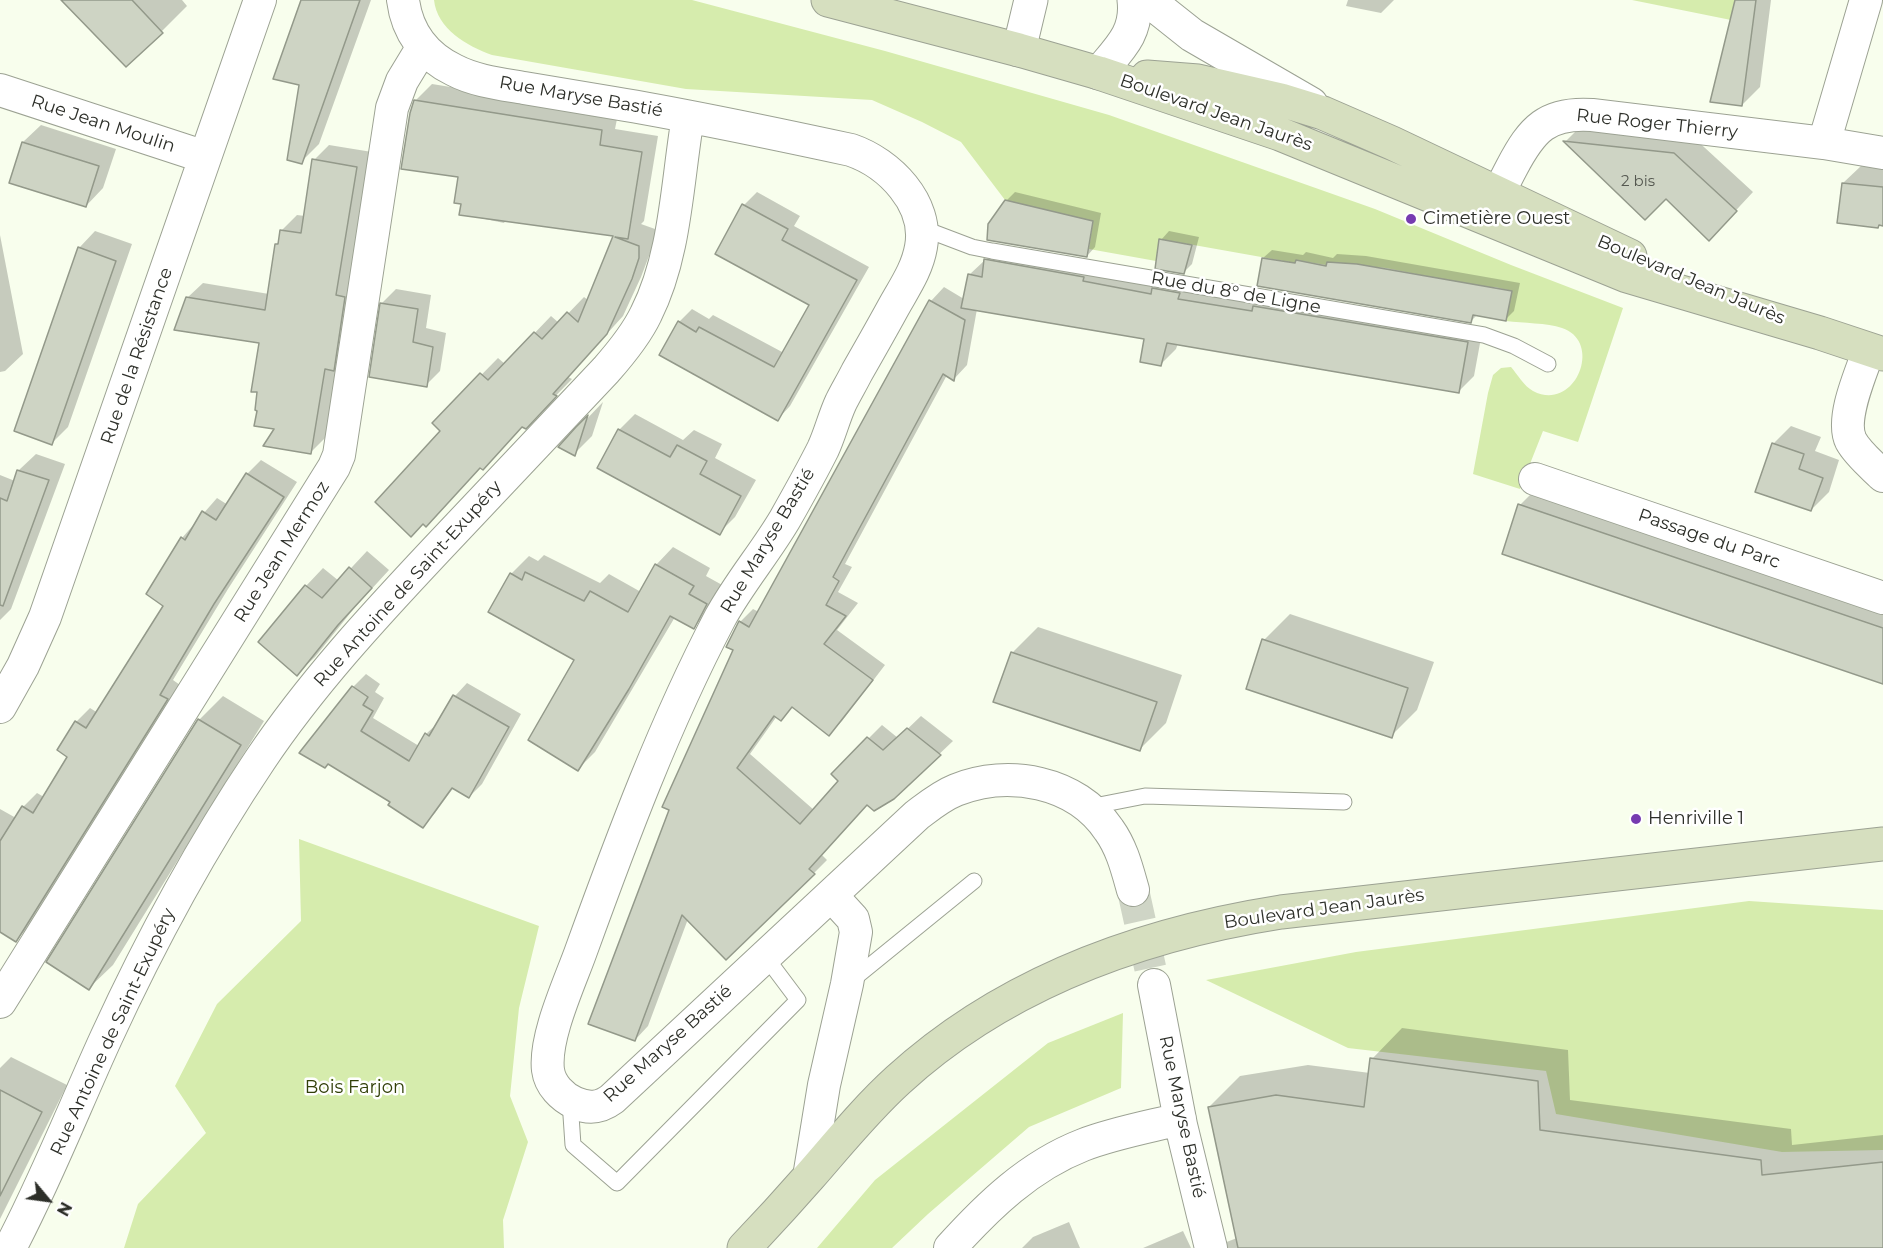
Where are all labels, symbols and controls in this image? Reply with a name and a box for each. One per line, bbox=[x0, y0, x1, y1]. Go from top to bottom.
street label: Boulevard Jean Jaurès bbox=[1117, 70, 1315, 156]
street label: Rue Maryse Bastié bbox=[498, 72, 664, 122]
street label: Rue Jean Moulin bbox=[28, 91, 178, 157]
street label: Rue Roger Thierry bbox=[1575, 105, 1739, 143]
house number: 2 bis bbox=[1621, 173, 1655, 191]
place label: Cimetière Ouest bbox=[1423, 208, 1570, 230]
marker: Cimetière Ouest bbox=[1404, 212, 1418, 226]
street label: Boulevard Jean Jaurès bbox=[1594, 231, 1788, 329]
street label: Rue de la Résistance bbox=[97, 265, 177, 447]
street label: Rue du 8° de Ligne bbox=[1149, 267, 1323, 319]
street label: Rue Maryse Bastié bbox=[716, 464, 820, 618]
street label: Rue Antoine de Saint-Exupéry bbox=[310, 476, 506, 692]
street label: Rue Jean Mermoz bbox=[230, 477, 334, 627]
street label: Passage du Parc bbox=[1635, 505, 1783, 573]
place label: Henriville 1 bbox=[1648, 808, 1744, 830]
marker: Henriville 1 bbox=[1629, 812, 1643, 826]
street label: Boulevard Jean Jaurès bbox=[1223, 884, 1425, 934]
street label: Rue Antoine de Saint-Exupéry bbox=[46, 905, 180, 1159]
street label: Rue Maryse Bastié bbox=[599, 981, 737, 1107]
street label: Rue Maryse Bastié bbox=[1154, 1034, 1210, 1200]
park label: Bois Farjon bbox=[305, 1077, 405, 1099]
north arrow bbox=[18, 1170, 78, 1230]
text: N bbox=[53, 1199, 76, 1219]

